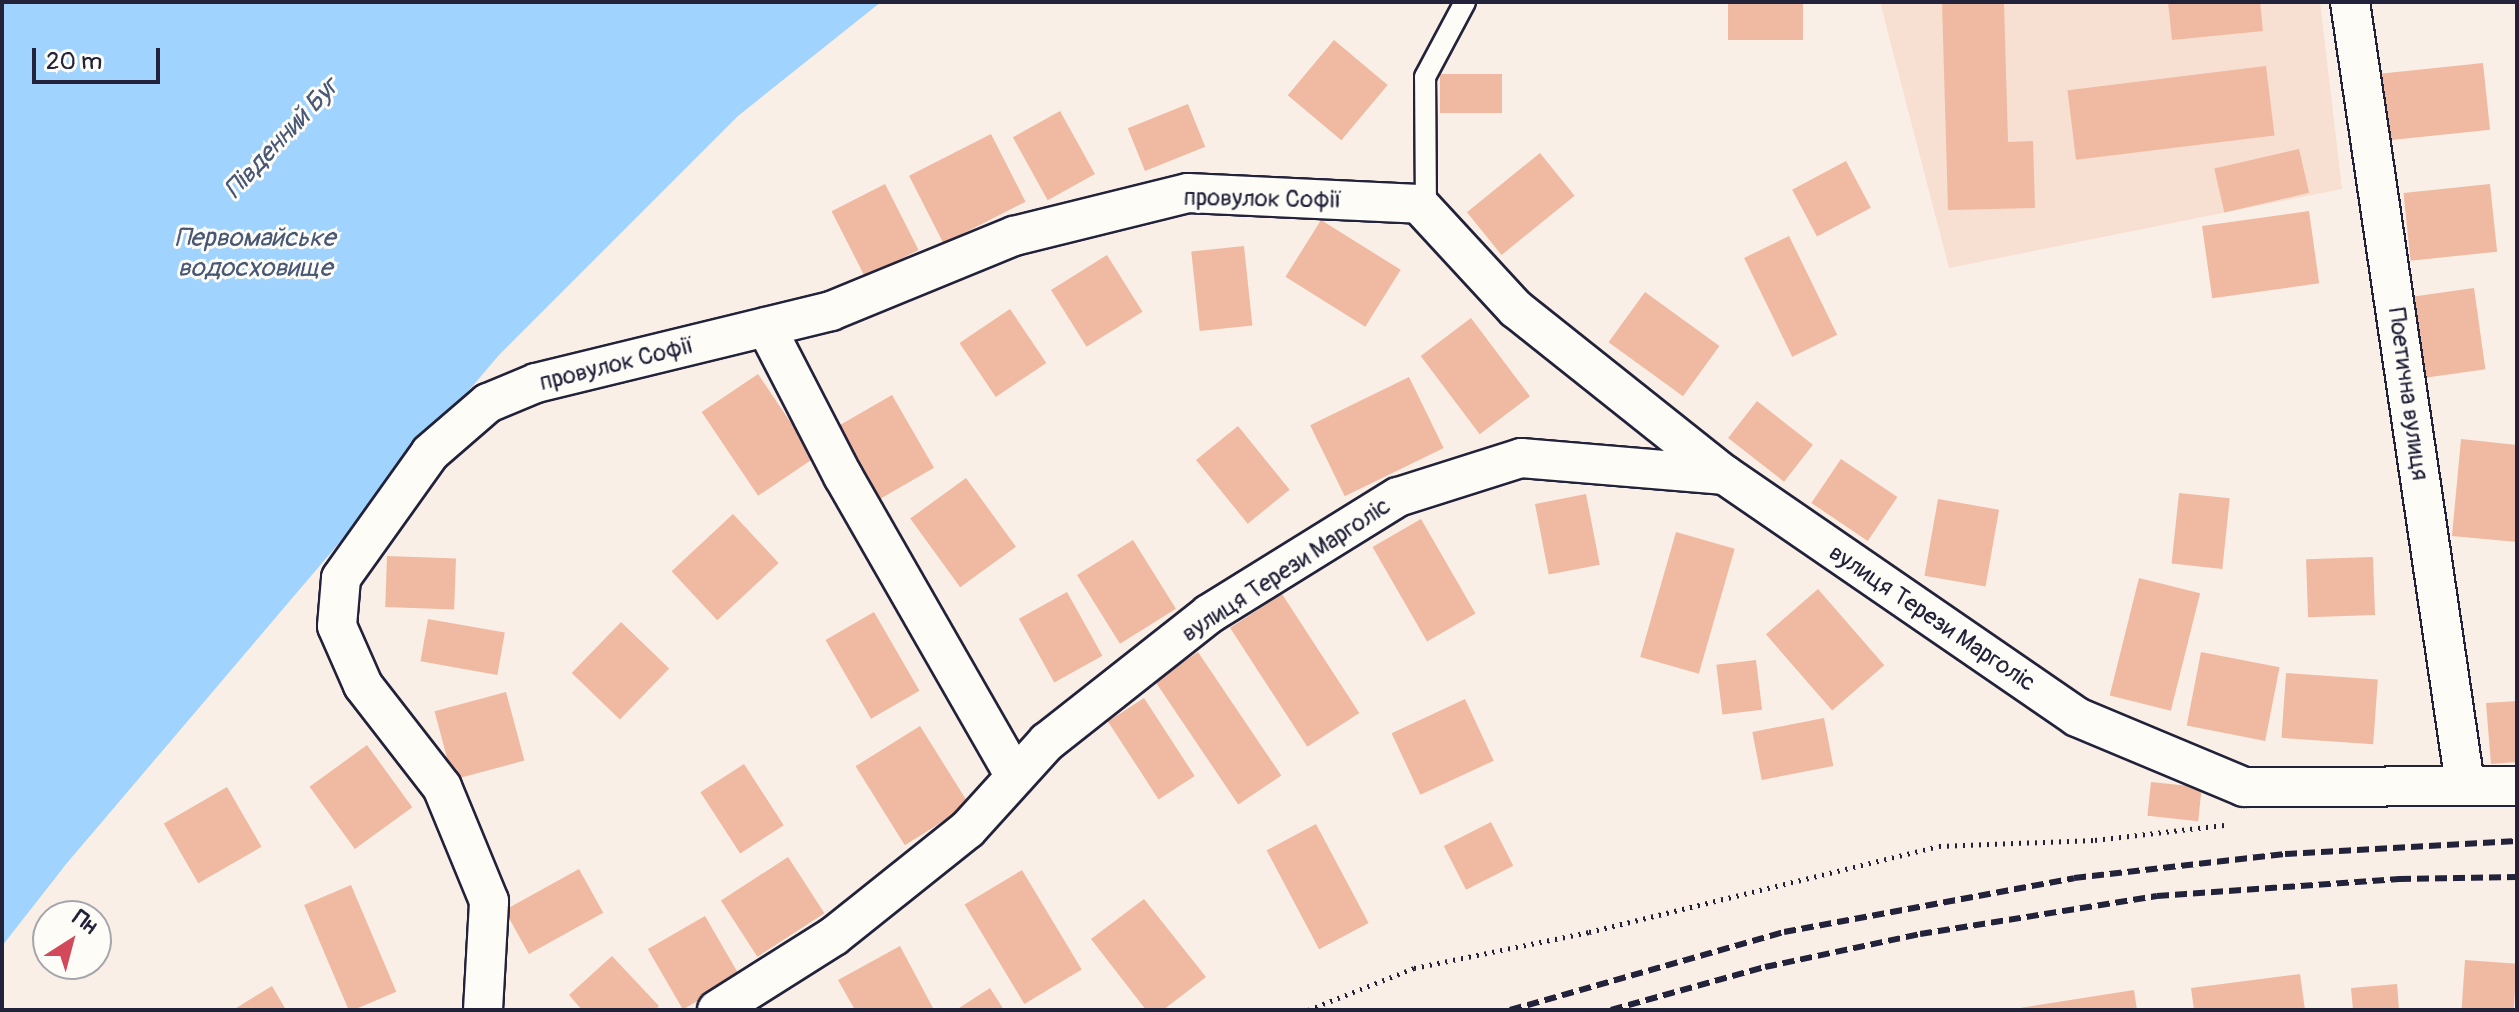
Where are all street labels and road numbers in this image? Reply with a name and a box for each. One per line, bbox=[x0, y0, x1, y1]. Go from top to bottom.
street label: провулок Софії bbox=[1183, 183, 1343, 215]
street label: Поетична вулиця bbox=[2382, 306, 2434, 482]
street label: провулок Софії bbox=[537, 331, 697, 397]
street label: вулиця Терези Марголіс bbox=[1176, 492, 1396, 648]
street label: вулиця Терези Марголіс bbox=[1823, 538, 2041, 698]

